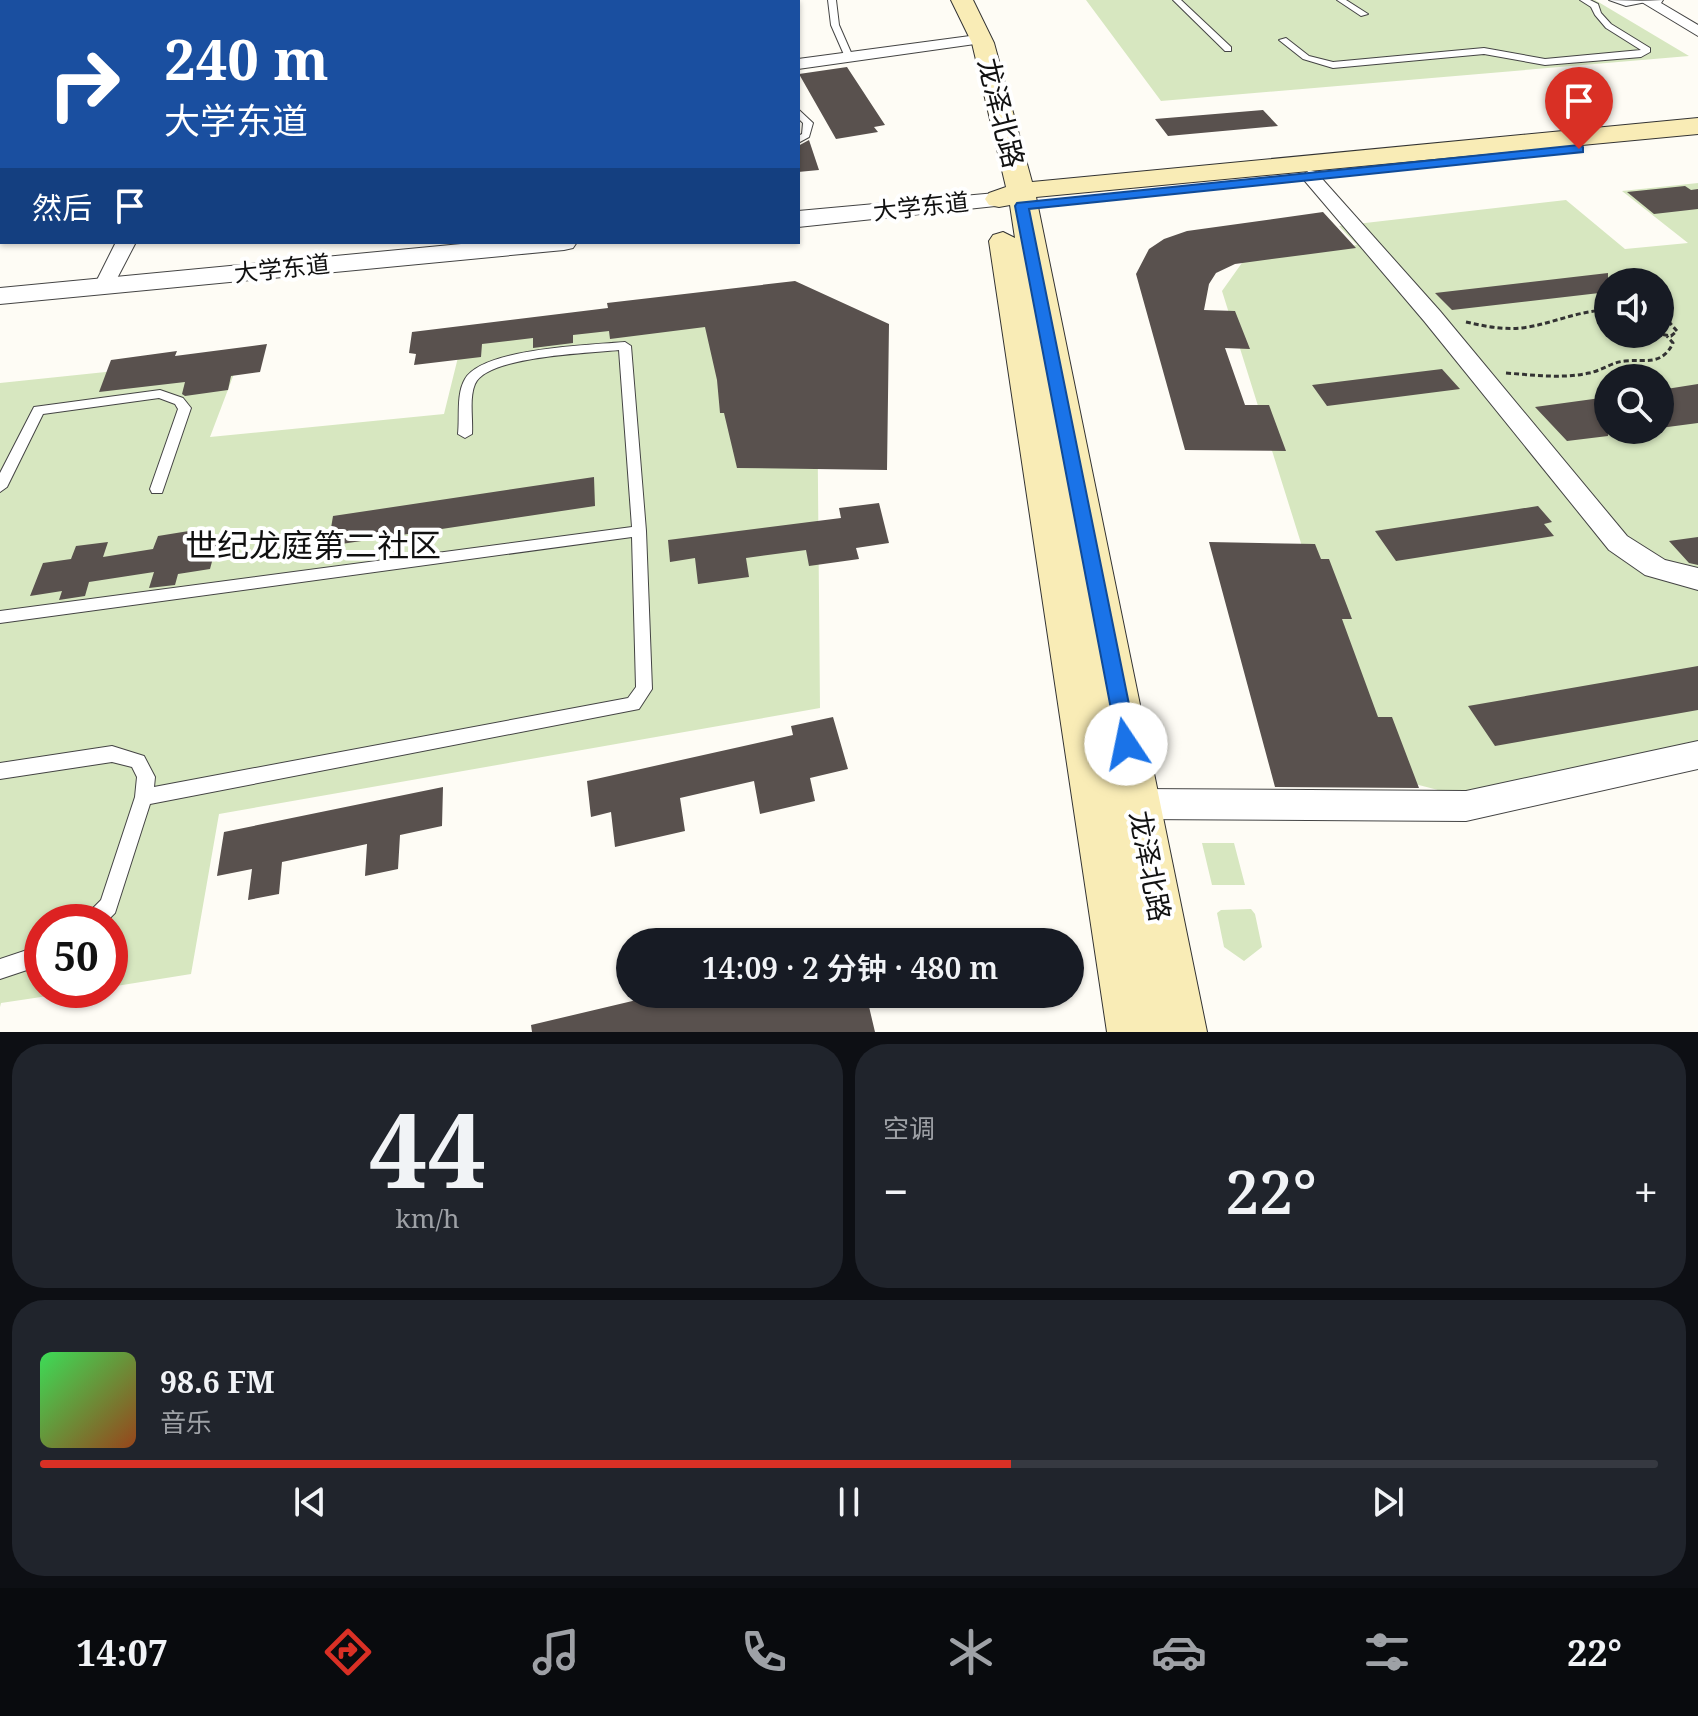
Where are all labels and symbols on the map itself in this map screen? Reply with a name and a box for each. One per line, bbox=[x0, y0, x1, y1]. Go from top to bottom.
street label: 龙泽北路 bbox=[970, 54, 1034, 172]
pin bbox=[1545, 67, 1613, 149]
street label: 大学东道 bbox=[871, 184, 970, 227]
street label: 大学东道 bbox=[232, 246, 331, 289]
district label: 世纪龙庭第二社区 bbox=[185, 523, 441, 566]
position arrow bbox=[1084, 702, 1168, 786]
street label: 龙泽北路 bbox=[1122, 807, 1180, 924]
speed limit sign: 50 bbox=[24, 904, 128, 1008]

